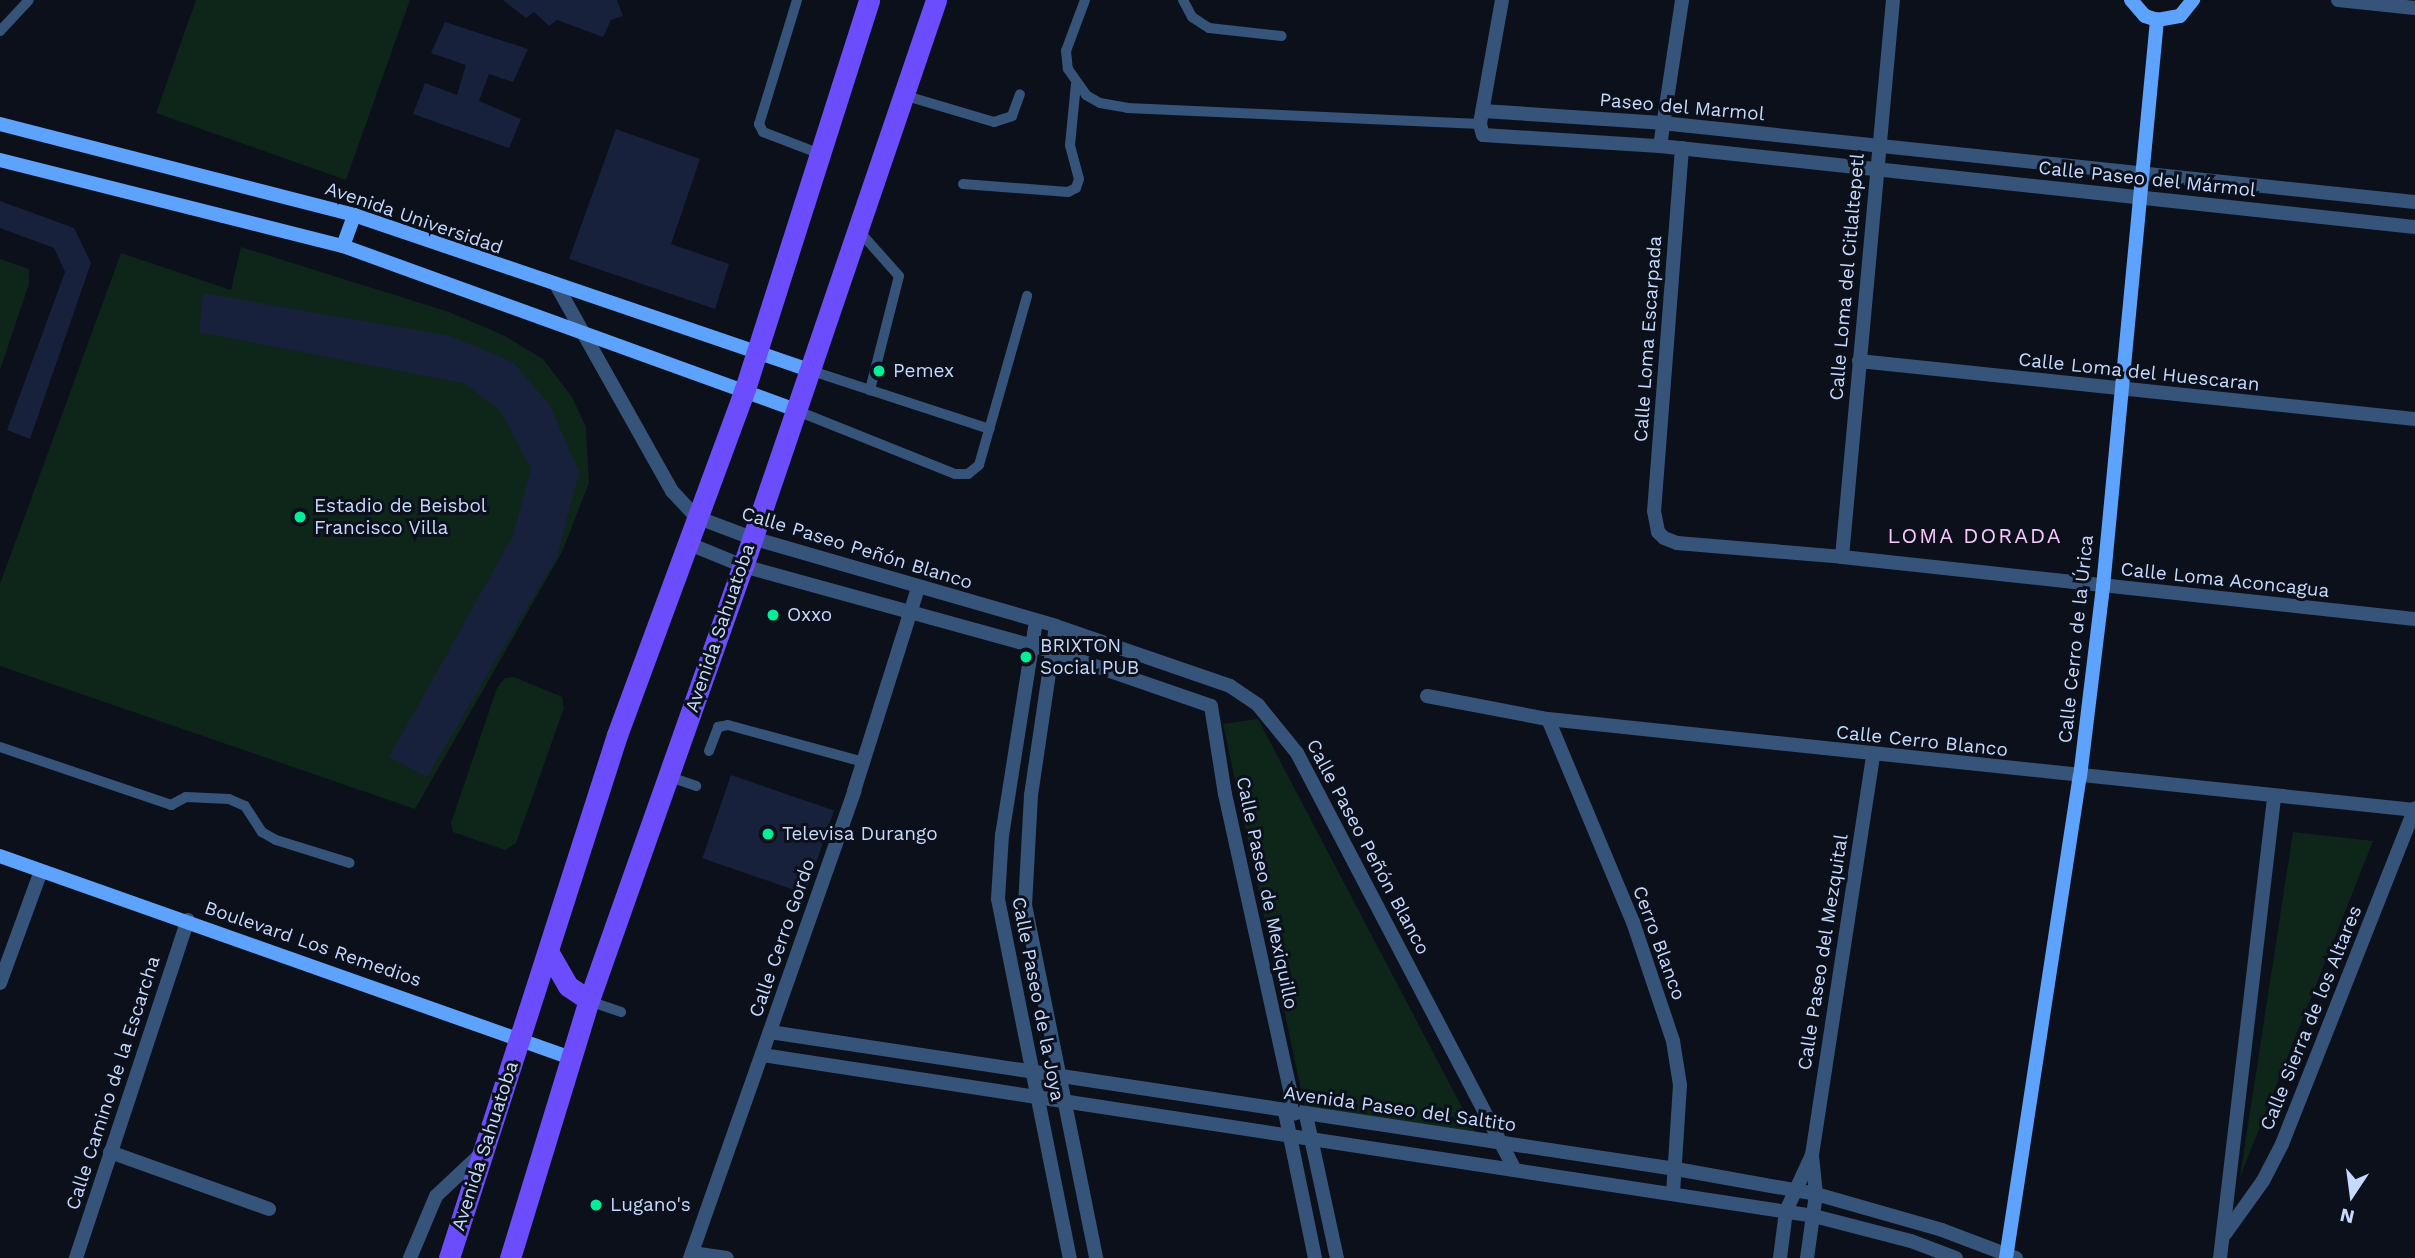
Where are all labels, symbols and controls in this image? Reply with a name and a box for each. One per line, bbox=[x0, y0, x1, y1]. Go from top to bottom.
street label: Paseo del Marmol bbox=[1598, 88, 1766, 126]
street label: Calle Loma del Citlaltepetl bbox=[1825, 152, 1869, 402]
street label: Calle Paseo del Mármol bbox=[2037, 156, 2257, 202]
street label: Avenida Universidad bbox=[322, 177, 506, 259]
street label: Calle Loma Escarpada bbox=[1629, 235, 1667, 443]
street label: Calle Loma del Huescaran bbox=[2017, 348, 2261, 396]
place label: Pemex bbox=[893, 360, 954, 382]
marker: Pemex bbox=[871, 363, 887, 379]
place label: Estadio de Beisbol Francisco Villa bbox=[314, 495, 487, 539]
street label: Calle Paseo Peñón Blanco bbox=[739, 502, 975, 594]
marker: Estadio de Beisbol Francisco Villa bbox=[292, 509, 308, 525]
district label: LOMA DORADA bbox=[1888, 523, 2062, 549]
street label: Calle Cerro de la Úrica bbox=[2054, 533, 2098, 745]
street label: Avenida Sahuatoba bbox=[680, 540, 760, 716]
street label: Calle Loma Aconcagua bbox=[2119, 558, 2331, 602]
place label: Oxxo bbox=[787, 604, 832, 626]
marker: Oxxo bbox=[765, 607, 781, 623]
place label: BRIXTON Social PUB bbox=[1040, 635, 1140, 679]
marker: BRIXTON Social PUB bbox=[1018, 649, 1034, 665]
street label: Calle Cerro Blanco bbox=[1835, 721, 2009, 761]
street label: Calle Paseo Peñón Blanco bbox=[1301, 735, 1435, 959]
street label: Calle Paseo de Mexiquillo bbox=[1231, 775, 1303, 1011]
place label: Televisa Durango bbox=[782, 823, 938, 845]
marker: Televisa Durango bbox=[760, 826, 776, 842]
street label: Calle Paseo del Mezquital bbox=[1793, 832, 1853, 1072]
street label: Calle Cerro Gordo bbox=[744, 856, 820, 1020]
street label: Cerro Blanco bbox=[1628, 883, 1690, 1003]
street label: Calle Paseo de la Joya bbox=[1007, 894, 1069, 1104]
street label: Boulevard Los Remedios bbox=[202, 896, 424, 992]
street label: Calle Sierra de los Altares bbox=[2255, 902, 2367, 1134]
street label: Calle Camino de la Escarcha bbox=[61, 953, 165, 1213]
street label: Avenida Sahuatoba bbox=[447, 1058, 523, 1234]
street label: Avenida Paseo del Saltito bbox=[1282, 1081, 1518, 1137]
north arrow bbox=[2317, 1160, 2387, 1230]
place label: Lugano's bbox=[610, 1194, 691, 1216]
marker: Lugano's bbox=[588, 1197, 604, 1213]
text: N bbox=[2338, 1203, 2357, 1229]

